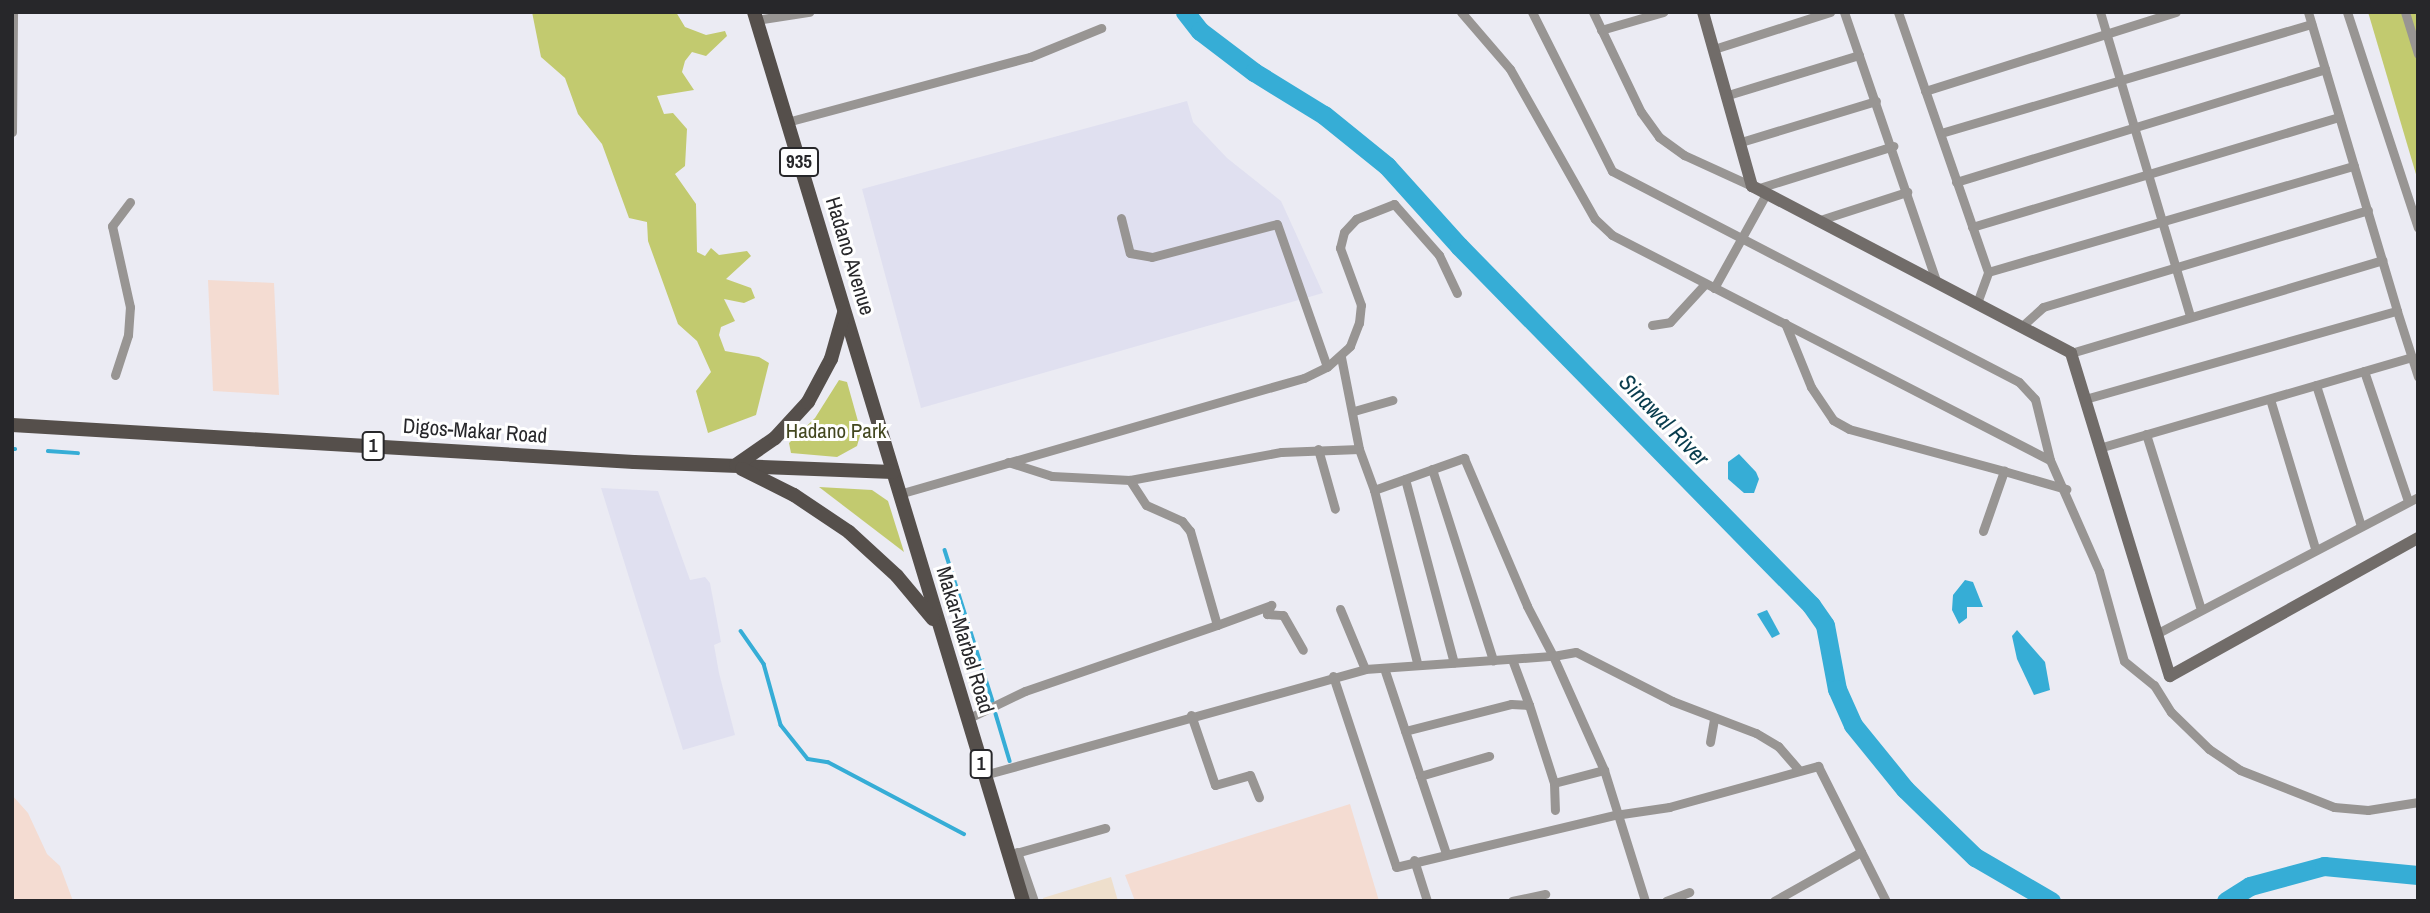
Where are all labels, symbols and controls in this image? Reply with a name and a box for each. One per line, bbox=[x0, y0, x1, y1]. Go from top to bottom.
road number: 935 bbox=[778, 146, 820, 178]
street label: Hadano Avenue bbox=[820, 193, 880, 319]
water label: Sinawal River bbox=[1613, 368, 1715, 472]
street label: Digos-Makar Road bbox=[402, 413, 548, 449]
park label: Hadano Park bbox=[786, 418, 886, 444]
road number: 1 bbox=[361, 430, 385, 462]
street label: Makar-Marbel Road bbox=[931, 564, 999, 716]
road number: 1 bbox=[969, 748, 993, 779]

